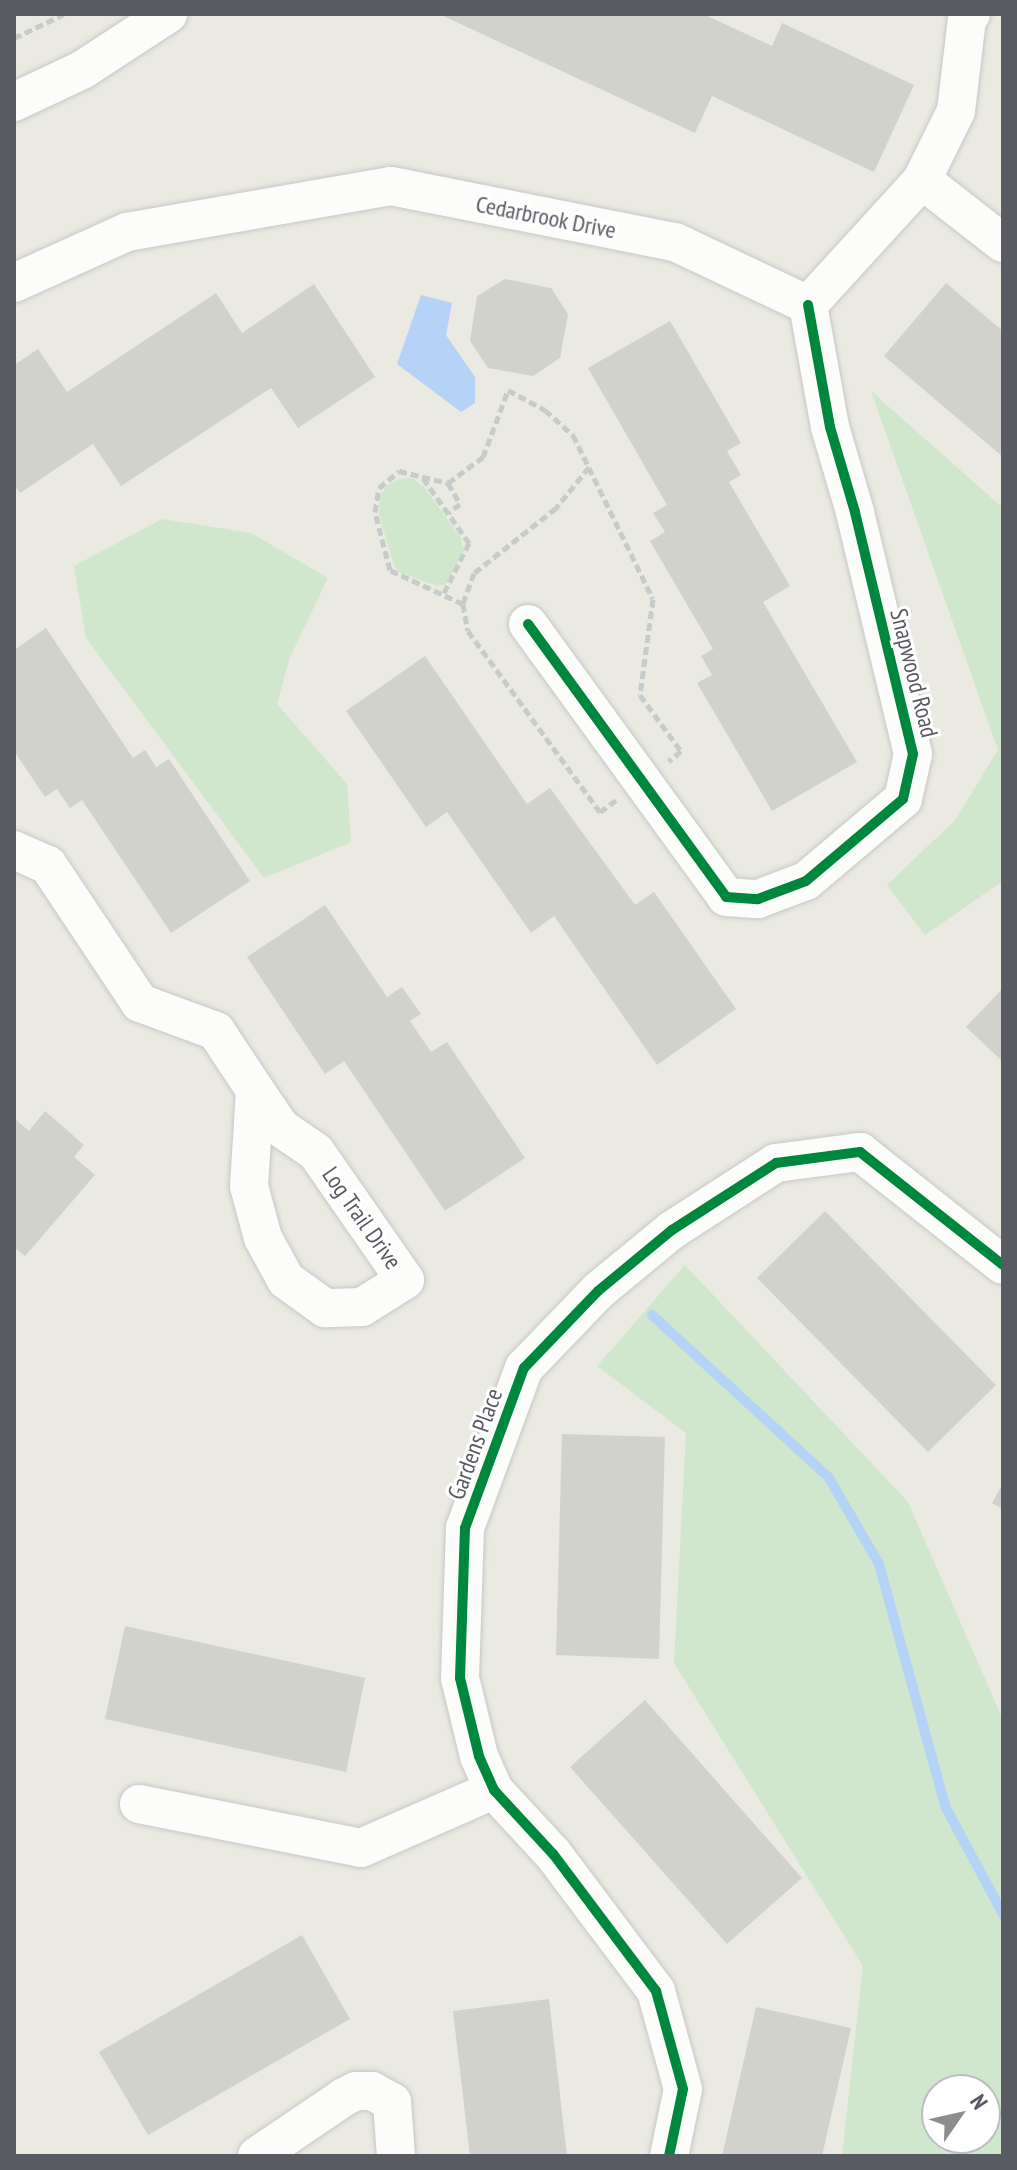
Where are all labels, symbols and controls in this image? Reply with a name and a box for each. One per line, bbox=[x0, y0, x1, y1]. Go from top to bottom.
street label: Cedarbrook Drive bbox=[473, 189, 619, 245]
street label: Snapwood Road bbox=[884, 606, 944, 740]
street label: Log Trail Drive bbox=[316, 1161, 408, 1275]
street label: Gardens Place bbox=[442, 1385, 508, 1503]
north arrow bbox=[921, 2074, 1001, 2154]
text: N bbox=[964, 2089, 994, 2114]

